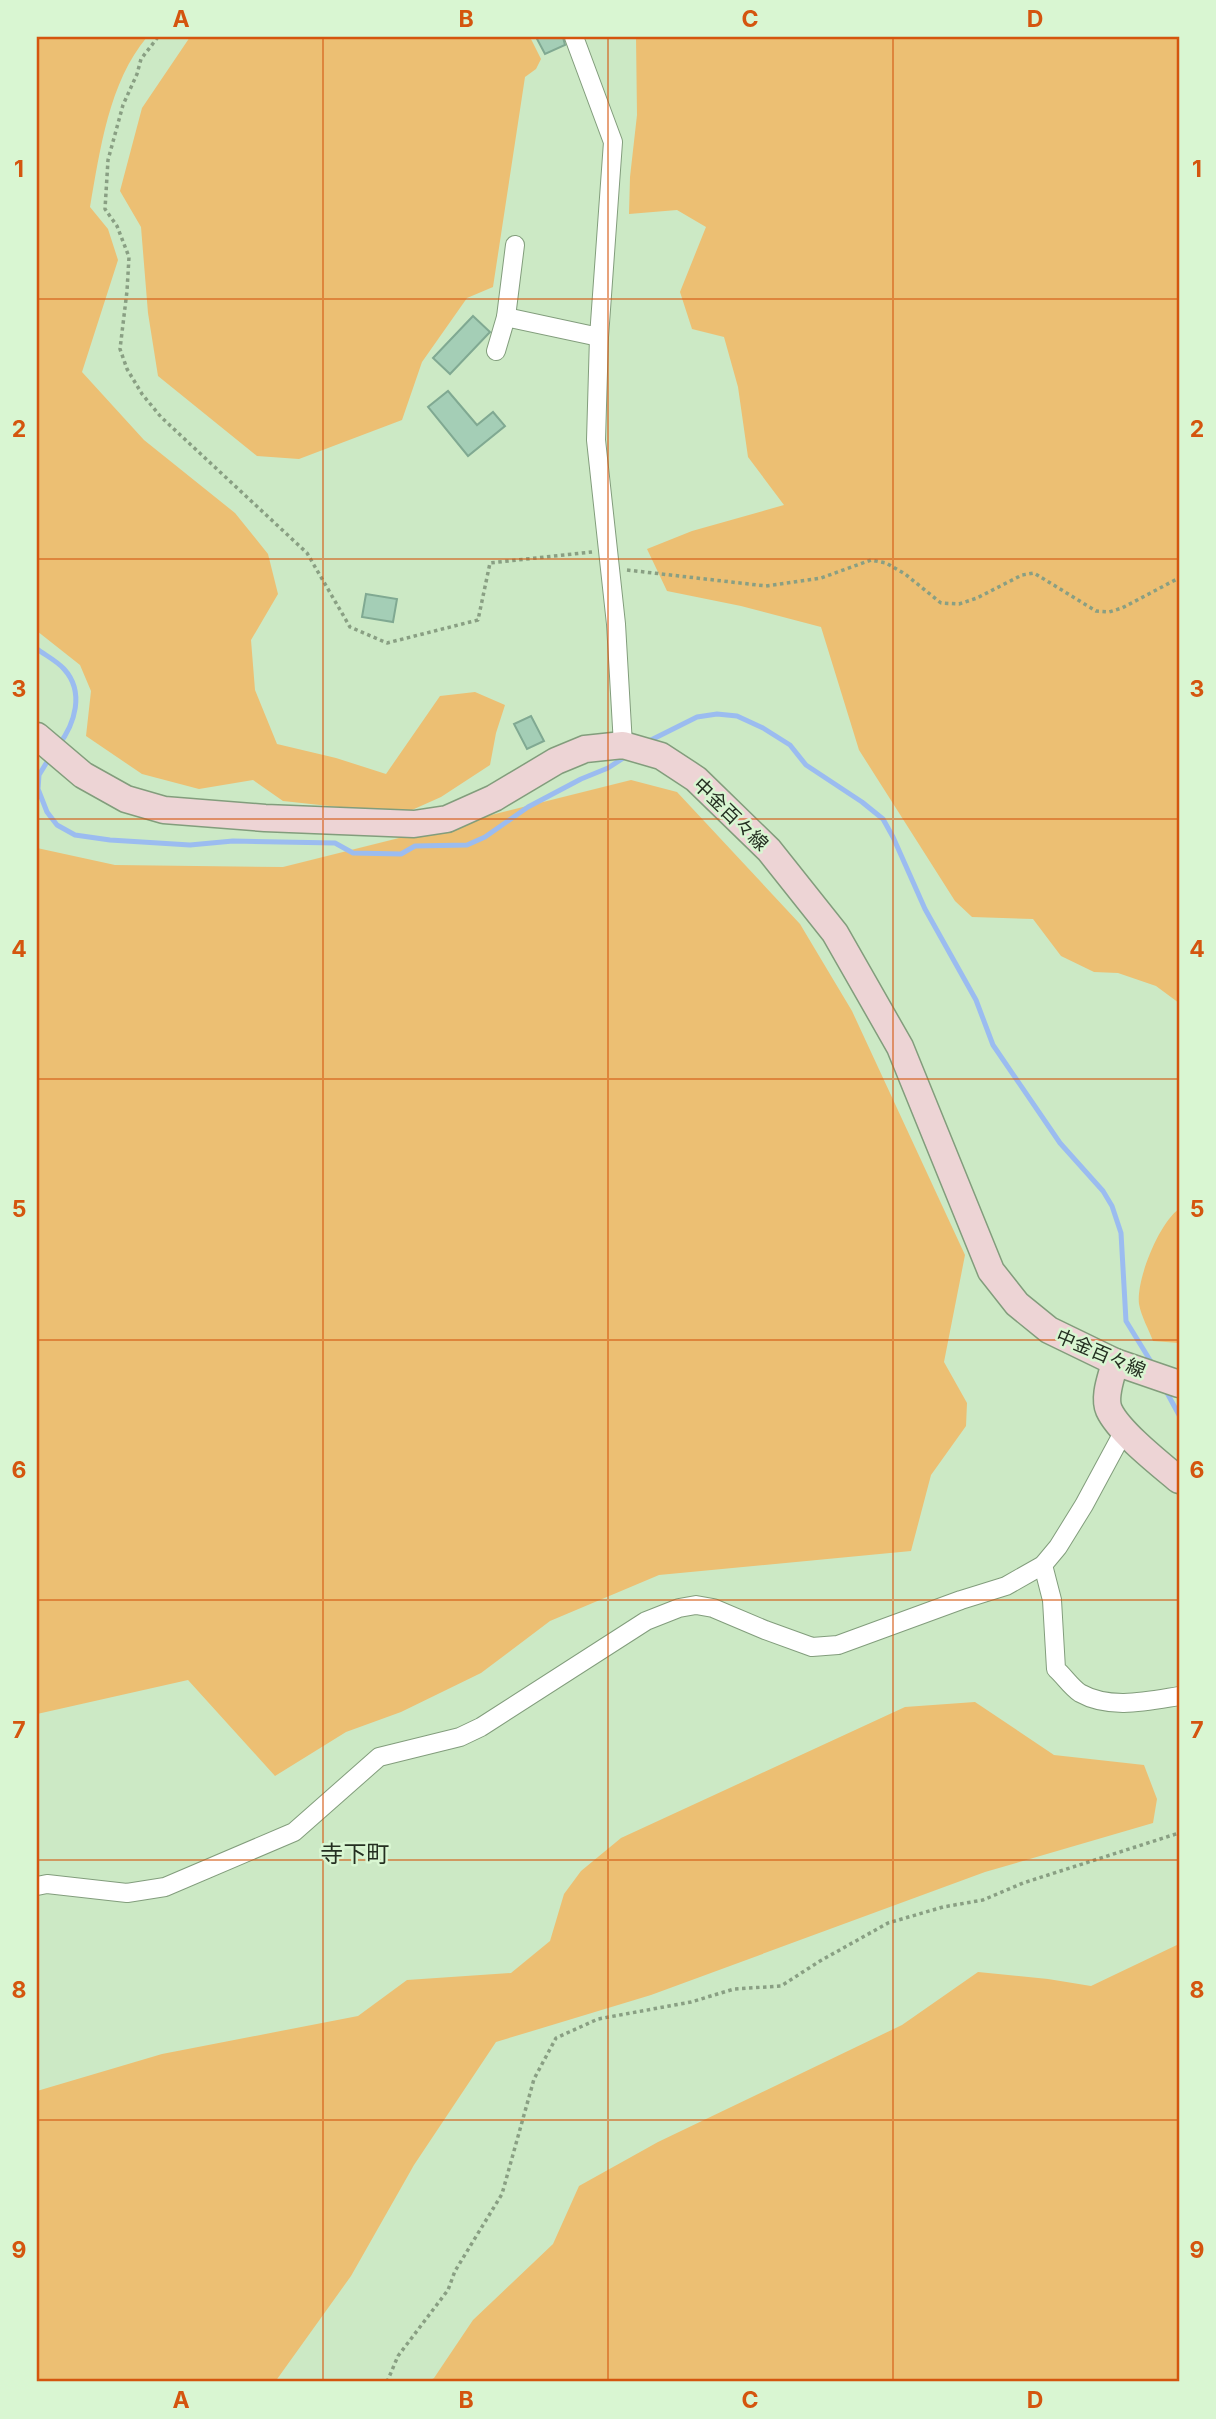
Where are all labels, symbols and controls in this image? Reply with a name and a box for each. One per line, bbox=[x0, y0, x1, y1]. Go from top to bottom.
text: A bbox=[172, 5, 190, 33]
text: B bbox=[458, 5, 474, 33]
text: C bbox=[741, 5, 759, 33]
text: D bbox=[1027, 5, 1043, 33]
text: 1 bbox=[14, 155, 24, 183]
text: 1 bbox=[1192, 155, 1202, 183]
text: 2 bbox=[12, 415, 26, 443]
text: 2 bbox=[1190, 415, 1204, 443]
text: 3 bbox=[12, 675, 26, 703]
text: 3 bbox=[1190, 675, 1204, 703]
street label: 中金百々線 bbox=[688, 773, 773, 856]
text: 4 bbox=[11, 935, 27, 963]
text: 4 bbox=[1189, 935, 1205, 963]
text: 5 bbox=[12, 1195, 26, 1223]
text: 5 bbox=[1190, 1195, 1204, 1223]
street label: 中金百々線 bbox=[1053, 1324, 1149, 1383]
text: 6 bbox=[12, 1456, 26, 1484]
text: 6 bbox=[1190, 1456, 1204, 1484]
text: 7 bbox=[12, 1716, 26, 1744]
text: 7 bbox=[1190, 1716, 1204, 1744]
district label: 寺下町 bbox=[321, 1840, 390, 1868]
text: 8 bbox=[12, 1976, 26, 2004]
text: 8 bbox=[1190, 1976, 1204, 2004]
text: 9 bbox=[12, 2236, 26, 2264]
text: 9 bbox=[1190, 2236, 1204, 2264]
text: A bbox=[172, 2386, 190, 2414]
text: B bbox=[458, 2386, 474, 2414]
text: C bbox=[741, 2386, 759, 2414]
text: D bbox=[1027, 2386, 1043, 2414]

